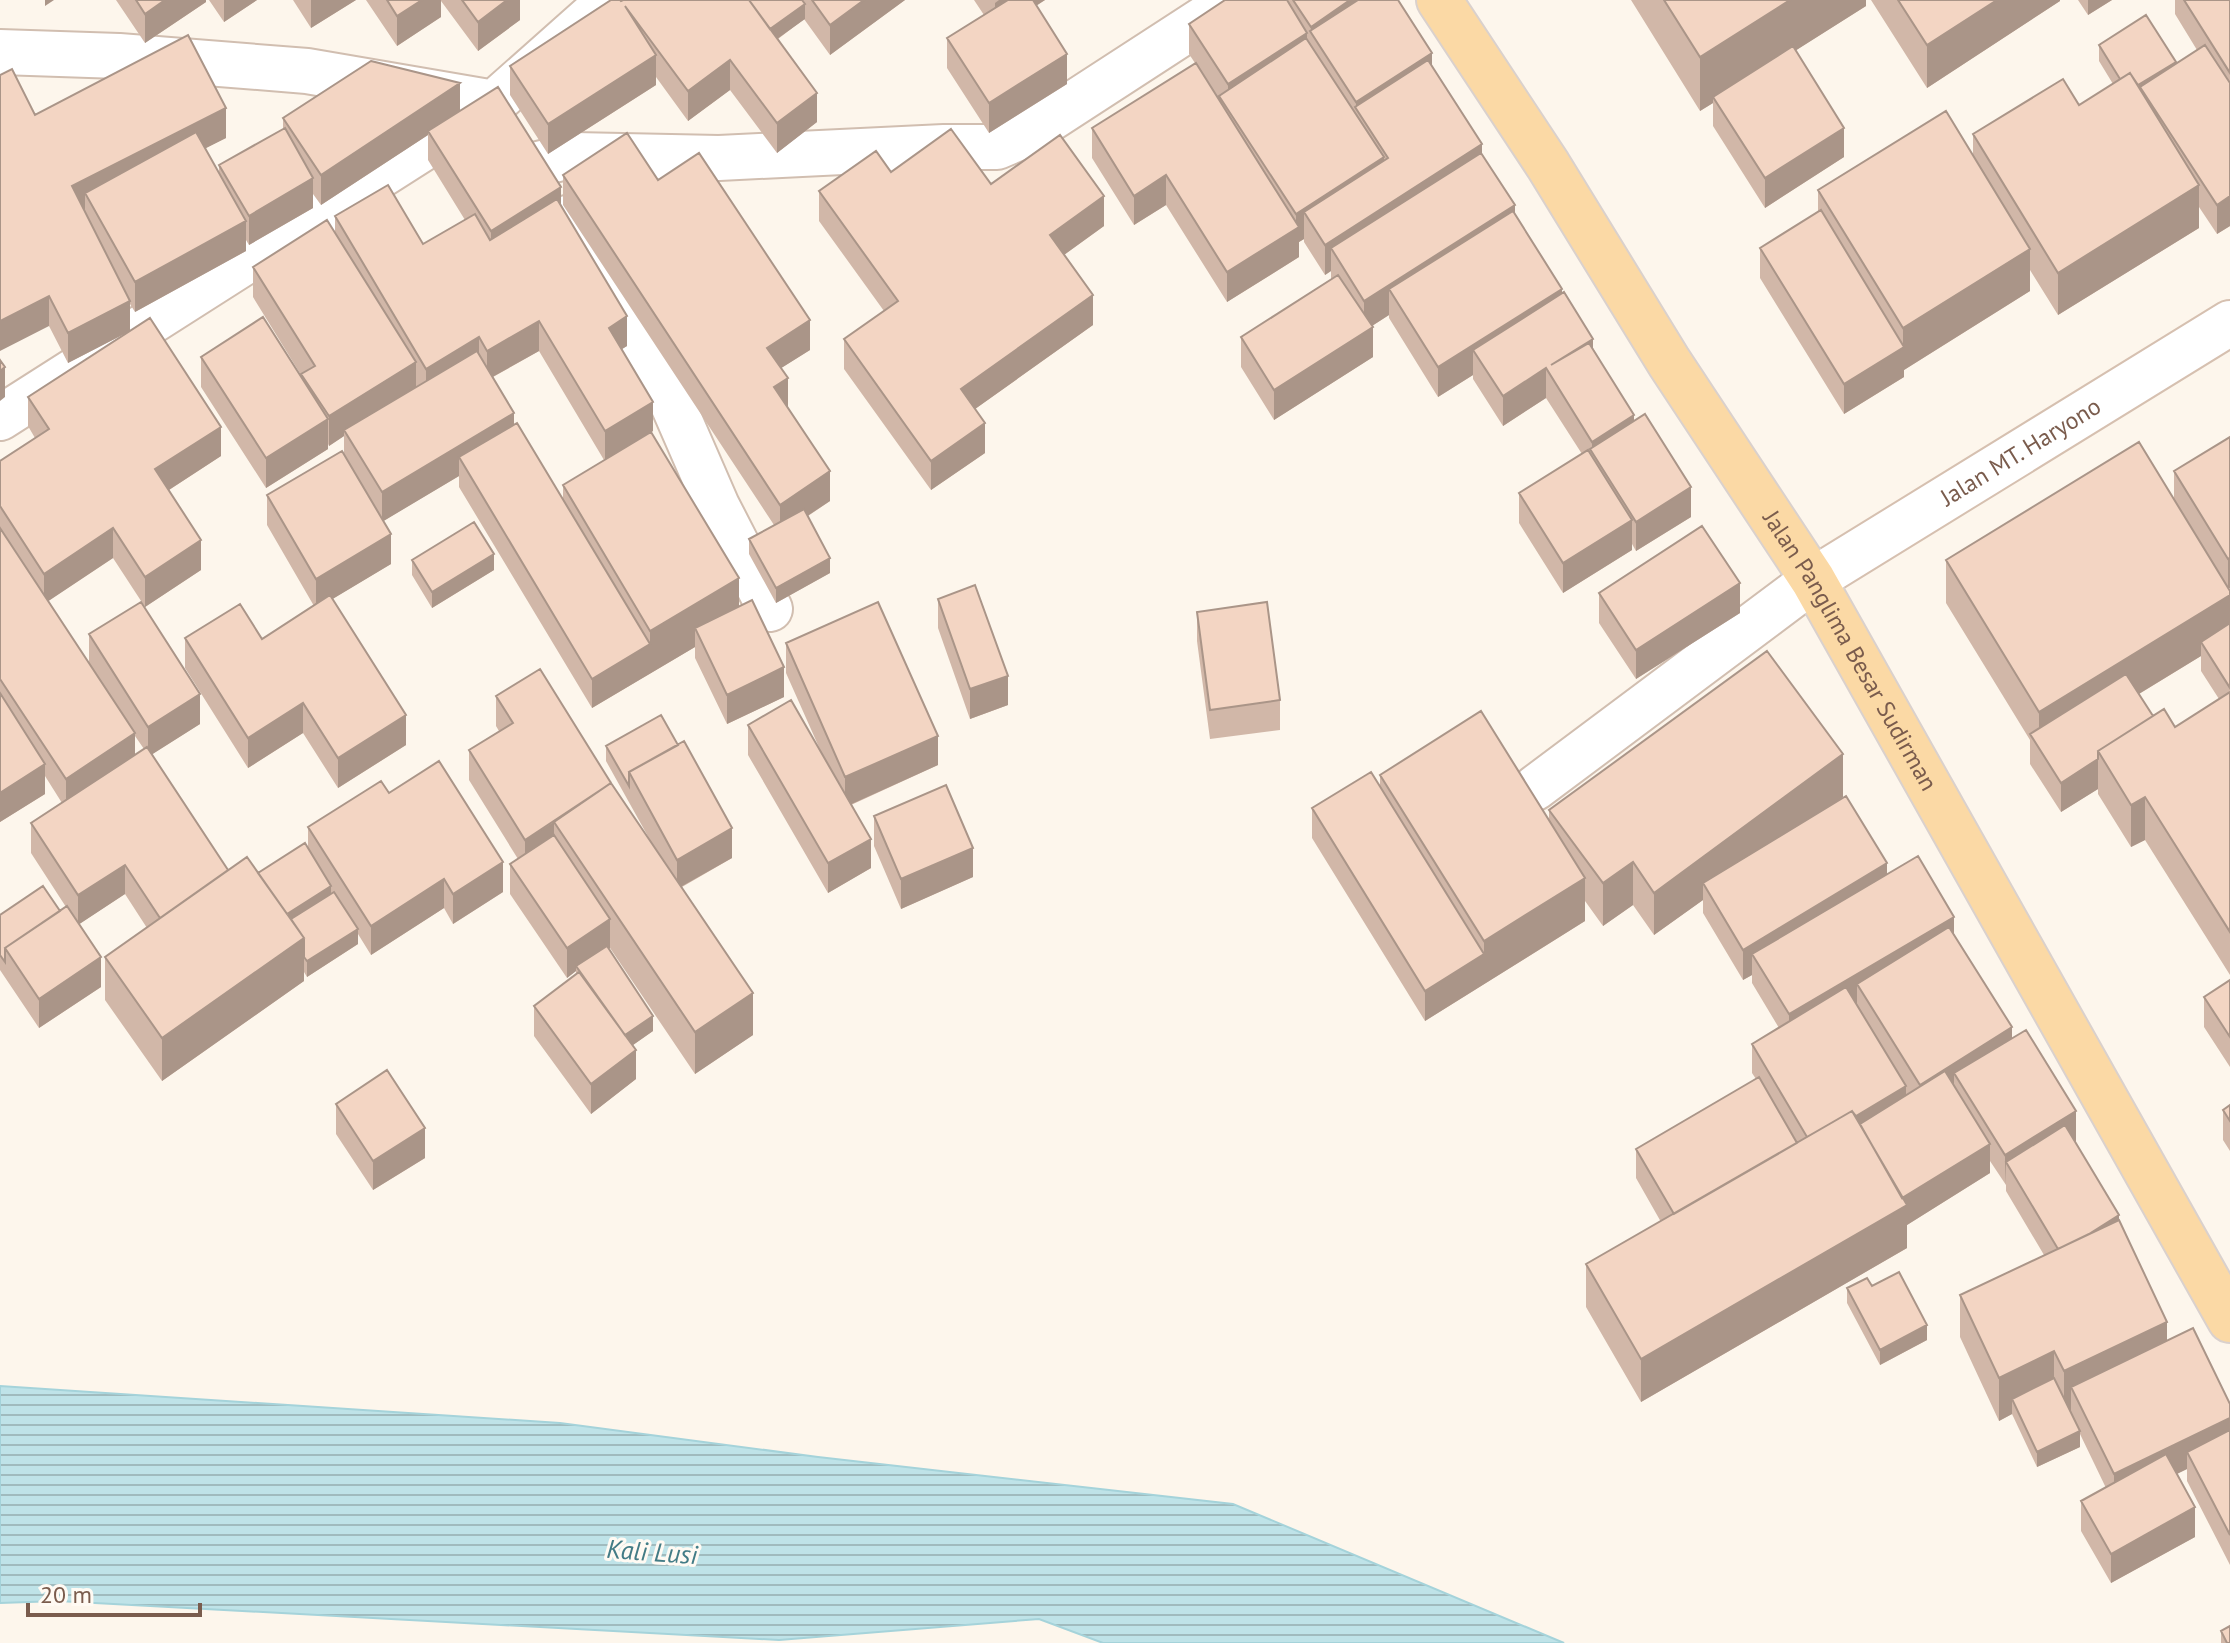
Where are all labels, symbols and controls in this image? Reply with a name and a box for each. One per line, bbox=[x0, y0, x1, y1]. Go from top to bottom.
street label: Jalan MT. Haryono bbox=[1934, 390, 2106, 513]
street label: Jalan Panglima Besar Sudirman bbox=[1756, 504, 1945, 796]
water label: Kali Lusi bbox=[606, 1532, 700, 1571]
scale bar bbox=[28, 1567, 200, 1617]
text: 20 m bbox=[40, 1579, 92, 1610]

